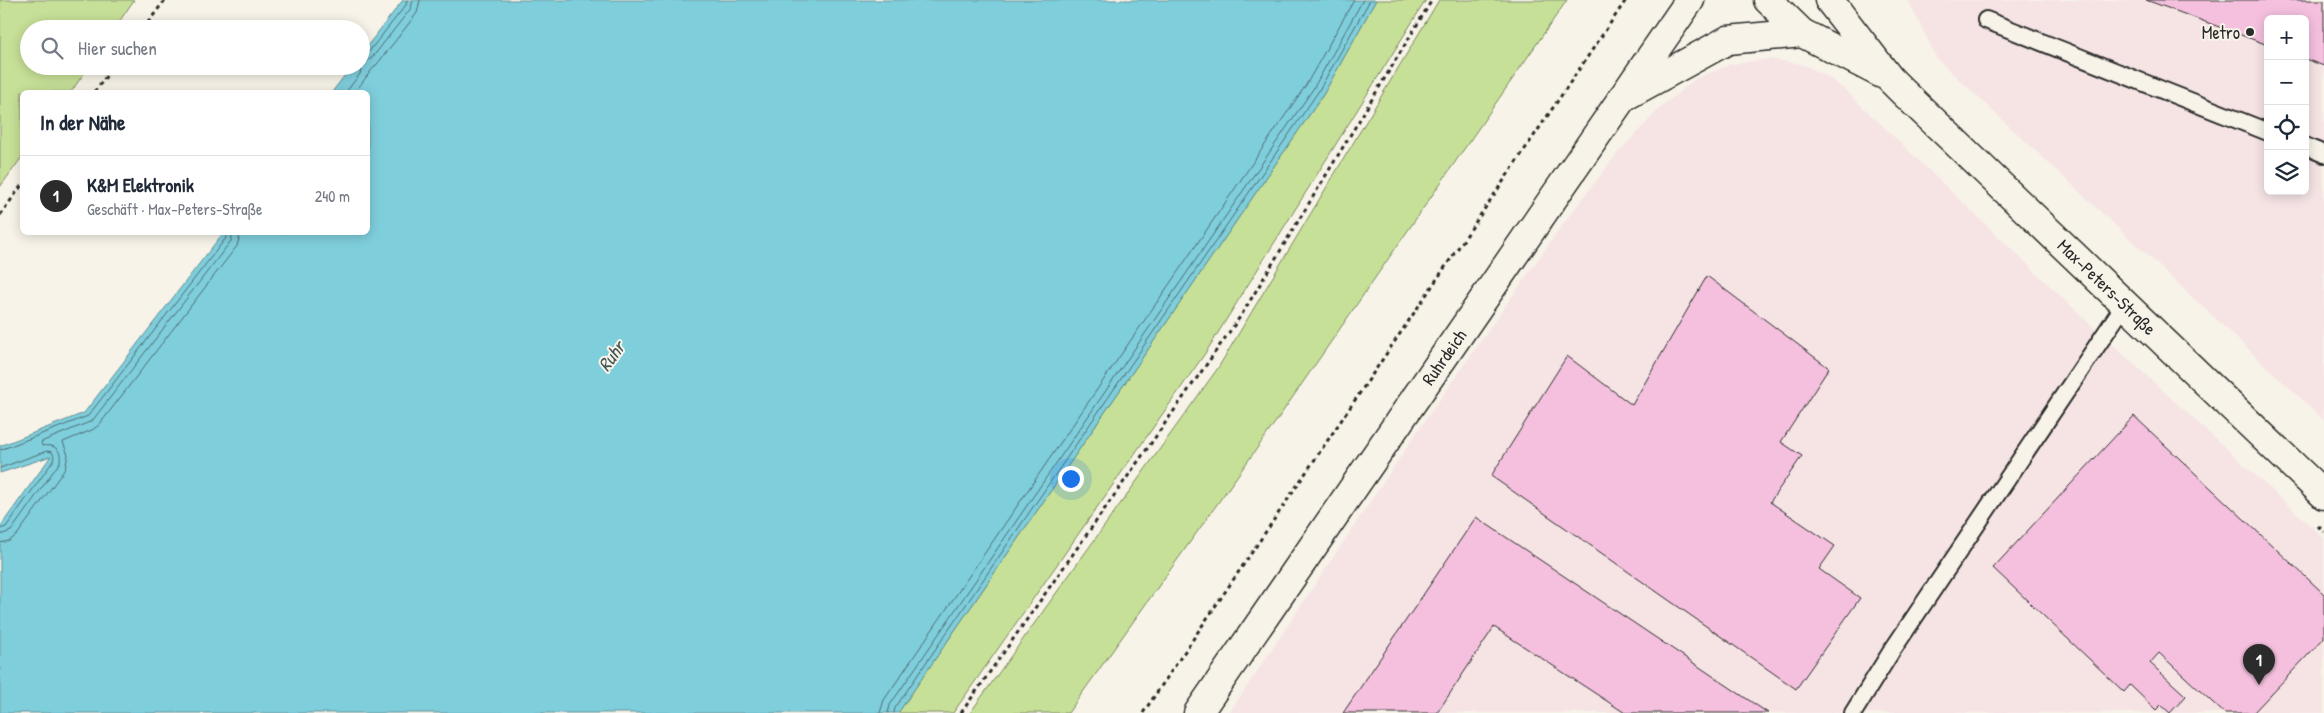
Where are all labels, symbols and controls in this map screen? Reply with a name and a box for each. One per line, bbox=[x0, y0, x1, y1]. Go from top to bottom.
map controls bbox=[2264, 15, 2309, 195]
button: + bbox=[2264, 15, 2309, 60]
search box bbox=[20, 20, 370, 75]
place label: Metro bbox=[2202, 20, 2240, 45]
marker: Metro bbox=[2244, 26, 2256, 38]
icon: search bbox=[38, 34, 66, 62]
text: Hier suchen bbox=[78, 35, 157, 61]
button: − bbox=[2264, 60, 2309, 105]
button: locate bbox=[2264, 105, 2309, 150]
text: In der Nähe bbox=[40, 108, 125, 137]
button: layers bbox=[2264, 150, 2309, 195]
text: K&M Elektronik bbox=[87, 172, 194, 198]
text: 1 bbox=[53, 185, 59, 207]
text: 240 m bbox=[315, 185, 350, 207]
text: Geschäft · Max-Peters-Straße bbox=[87, 198, 262, 220]
street label: Max-Peters-Straße bbox=[2052, 233, 2162, 341]
street label: Ruhrdeich bbox=[1416, 324, 1472, 390]
water label: Ruhr bbox=[591, 333, 632, 376]
your location bbox=[1058, 466, 1084, 492]
pin: 1 bbox=[2243, 644, 2275, 685]

